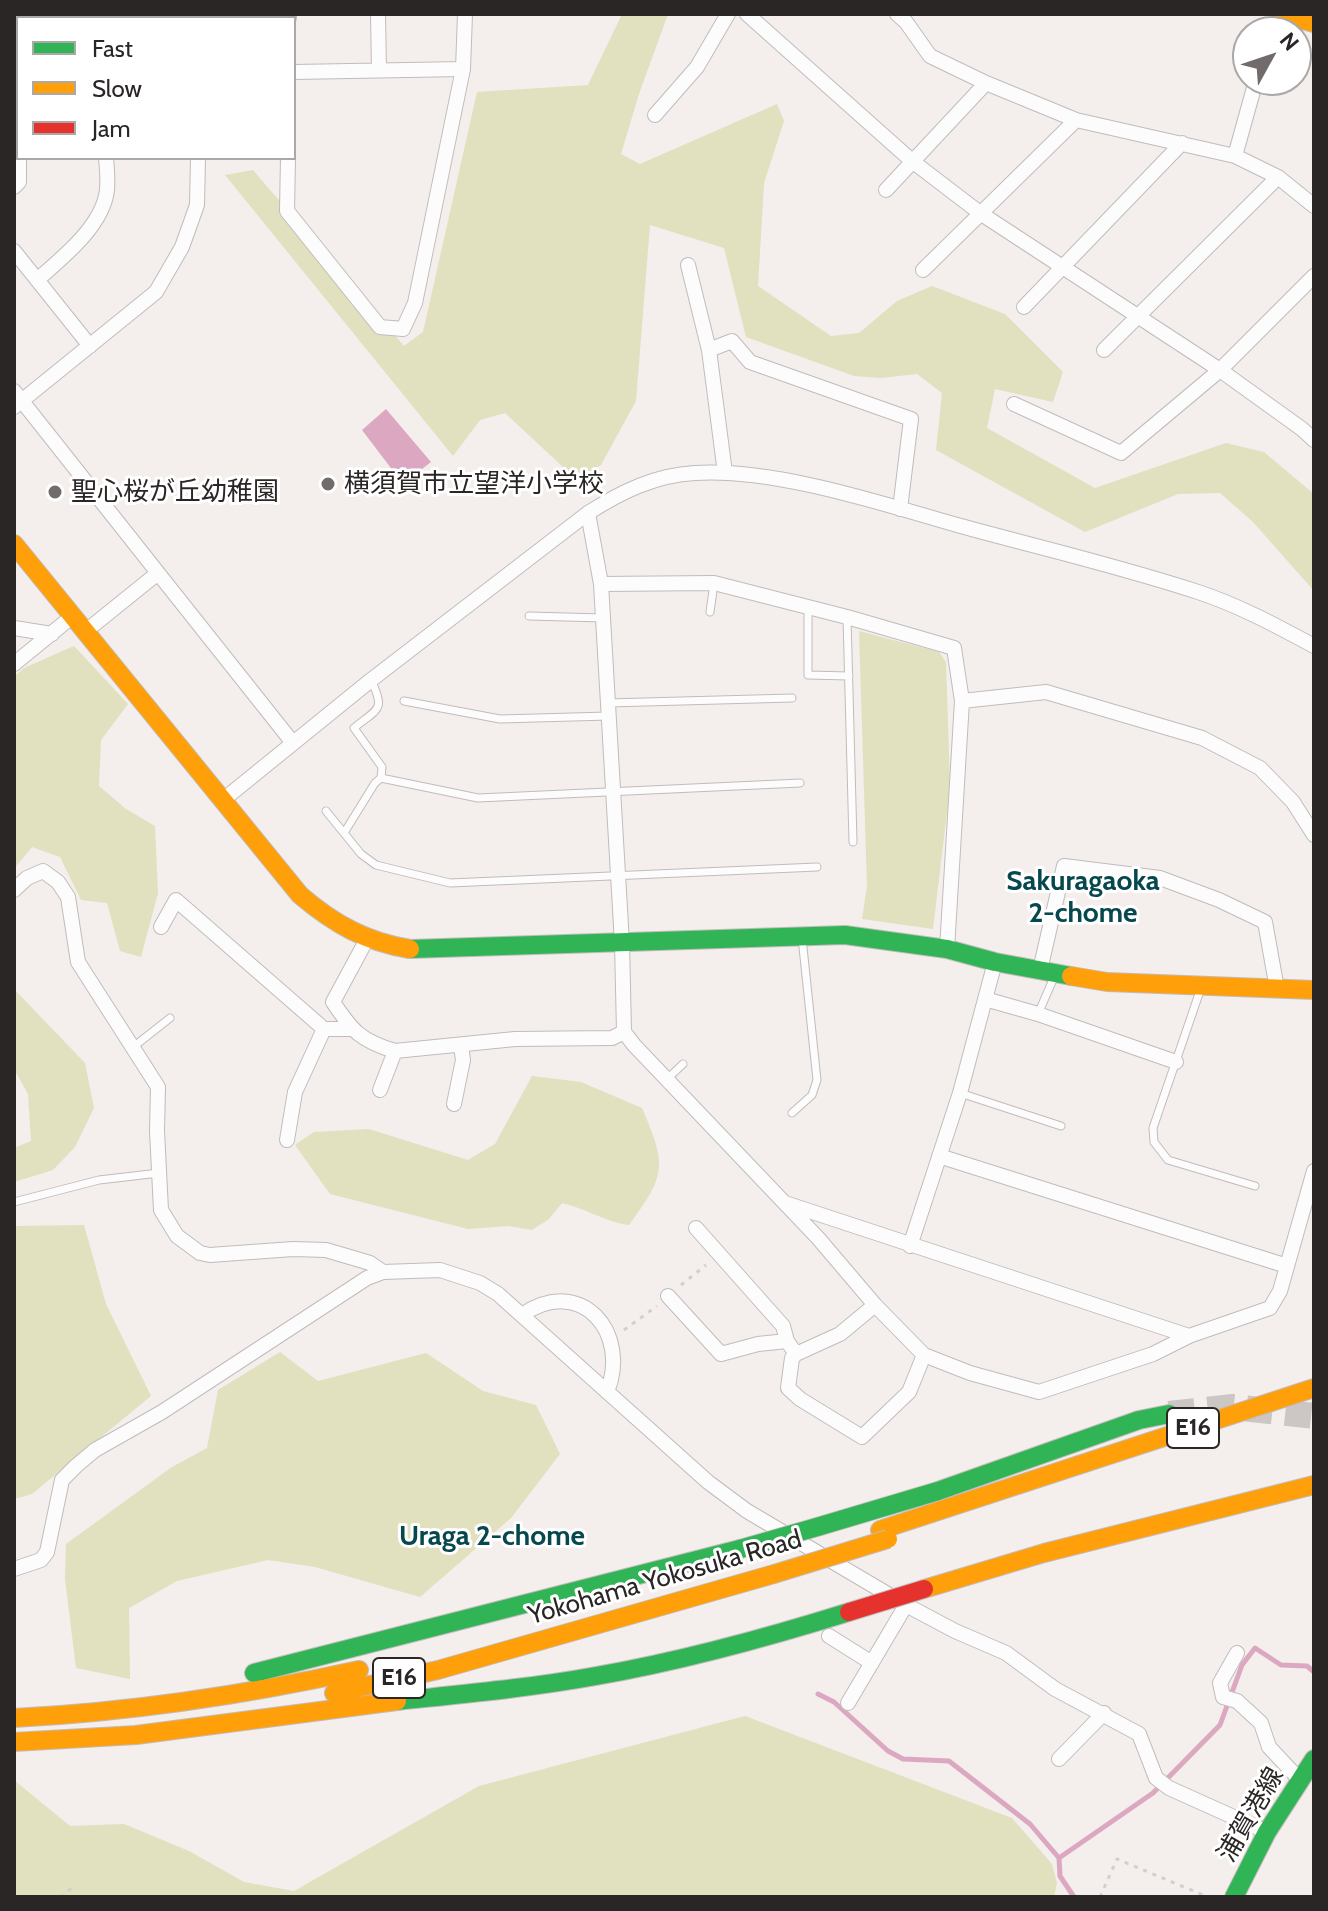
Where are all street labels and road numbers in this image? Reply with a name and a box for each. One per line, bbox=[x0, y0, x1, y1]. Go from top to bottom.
road number: E16 bbox=[1167, 1408, 1219, 1448]
street label: Yokohama Yokosuka Road bbox=[525, 1524, 805, 1632]
road number: E16 bbox=[373, 1658, 425, 1698]
street label: 浦賀港線 bbox=[1211, 1762, 1291, 1868]

